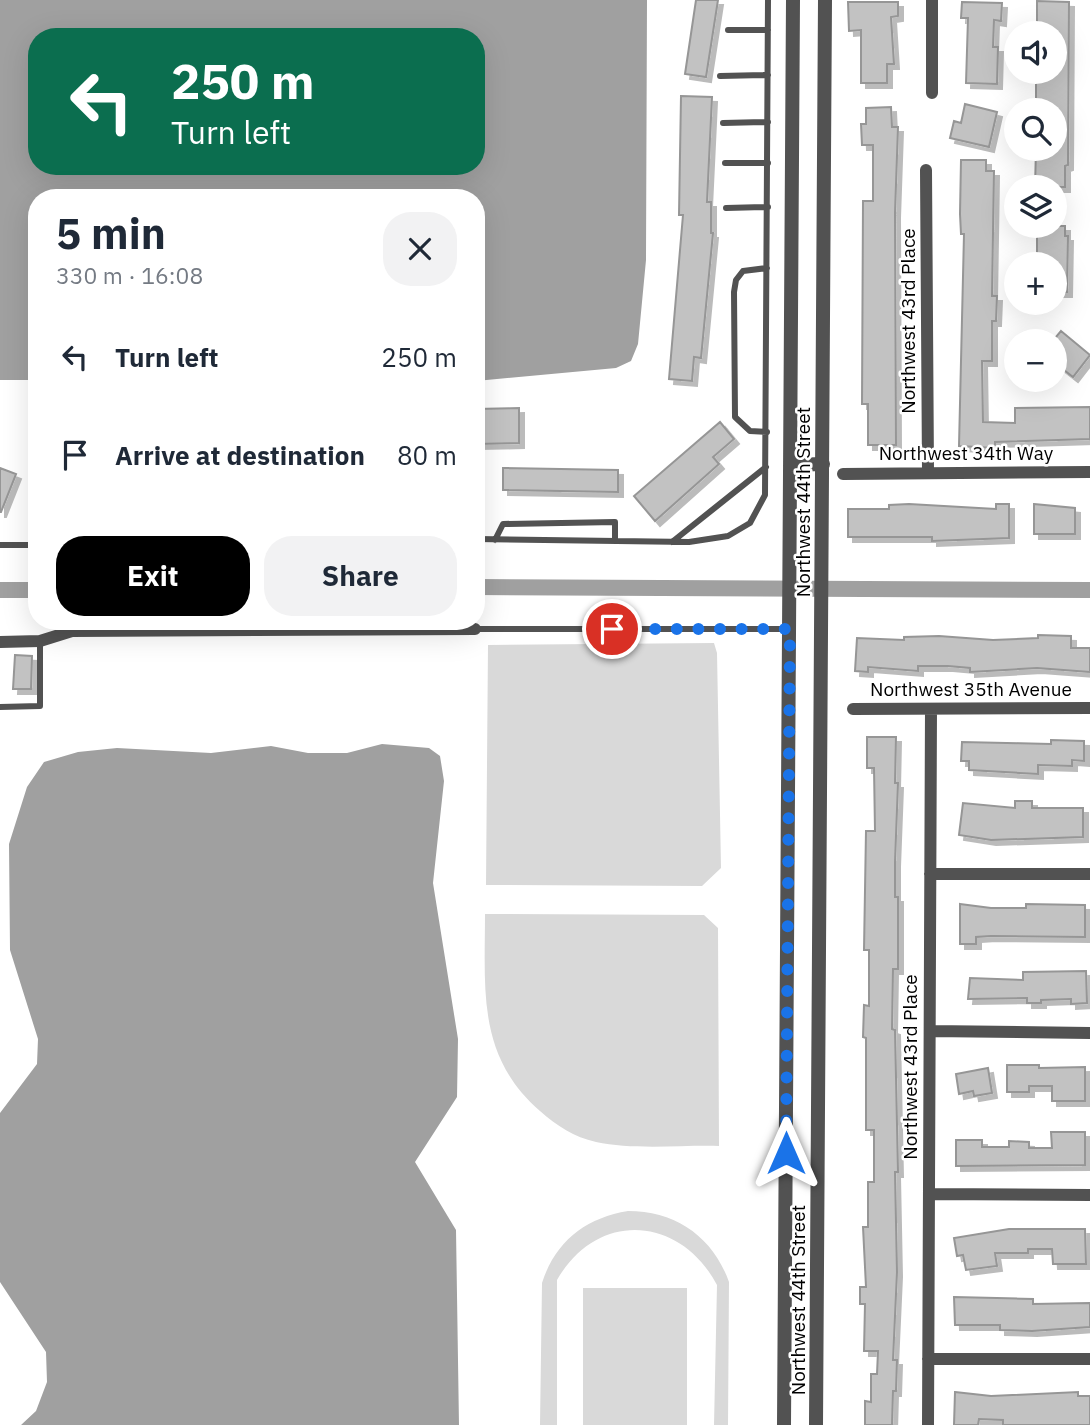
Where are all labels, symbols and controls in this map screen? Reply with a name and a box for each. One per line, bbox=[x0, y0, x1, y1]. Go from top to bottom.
map controls bbox=[1004, 21, 1067, 392]
button: sound bbox=[1004, 21, 1067, 84]
text: 250 m bbox=[171, 49, 315, 112]
icon: left bbox=[56, 56, 147, 147]
button: search bbox=[1004, 98, 1067, 161]
text: Turn left bbox=[171, 111, 291, 153]
button: layers bbox=[1004, 175, 1067, 238]
text: 5 min bbox=[56, 206, 166, 261]
button: close bbox=[383, 212, 457, 286]
street label: Northwest 43rd Place bbox=[896, 228, 920, 414]
button: + bbox=[1004, 252, 1067, 315]
text: 330 m · 16:08 bbox=[56, 260, 203, 290]
button: − bbox=[1004, 329, 1067, 392]
icon: left bbox=[56, 338, 94, 376]
text: Turn left bbox=[115, 340, 218, 374]
text: 250 m bbox=[381, 340, 457, 374]
street label: Northwest 44th Street bbox=[791, 407, 815, 597]
icon: arrive bbox=[56, 436, 94, 474]
text: Arrive at destination bbox=[115, 438, 365, 472]
text: 80 m bbox=[397, 438, 457, 472]
street label: Northwest 34th Way bbox=[879, 441, 1054, 465]
button: Exit bbox=[56, 536, 250, 616]
button: Share bbox=[264, 536, 457, 616]
pin bbox=[582, 599, 642, 659]
icon: arrive bbox=[593, 610, 631, 648]
street label: Northwest 35th Avenue bbox=[870, 677, 1072, 701]
street label: Northwest 43rd Place bbox=[898, 974, 922, 1160]
position arrow bbox=[749, 1116, 823, 1190]
street label: Northwest 44th Street bbox=[786, 1205, 810, 1395]

